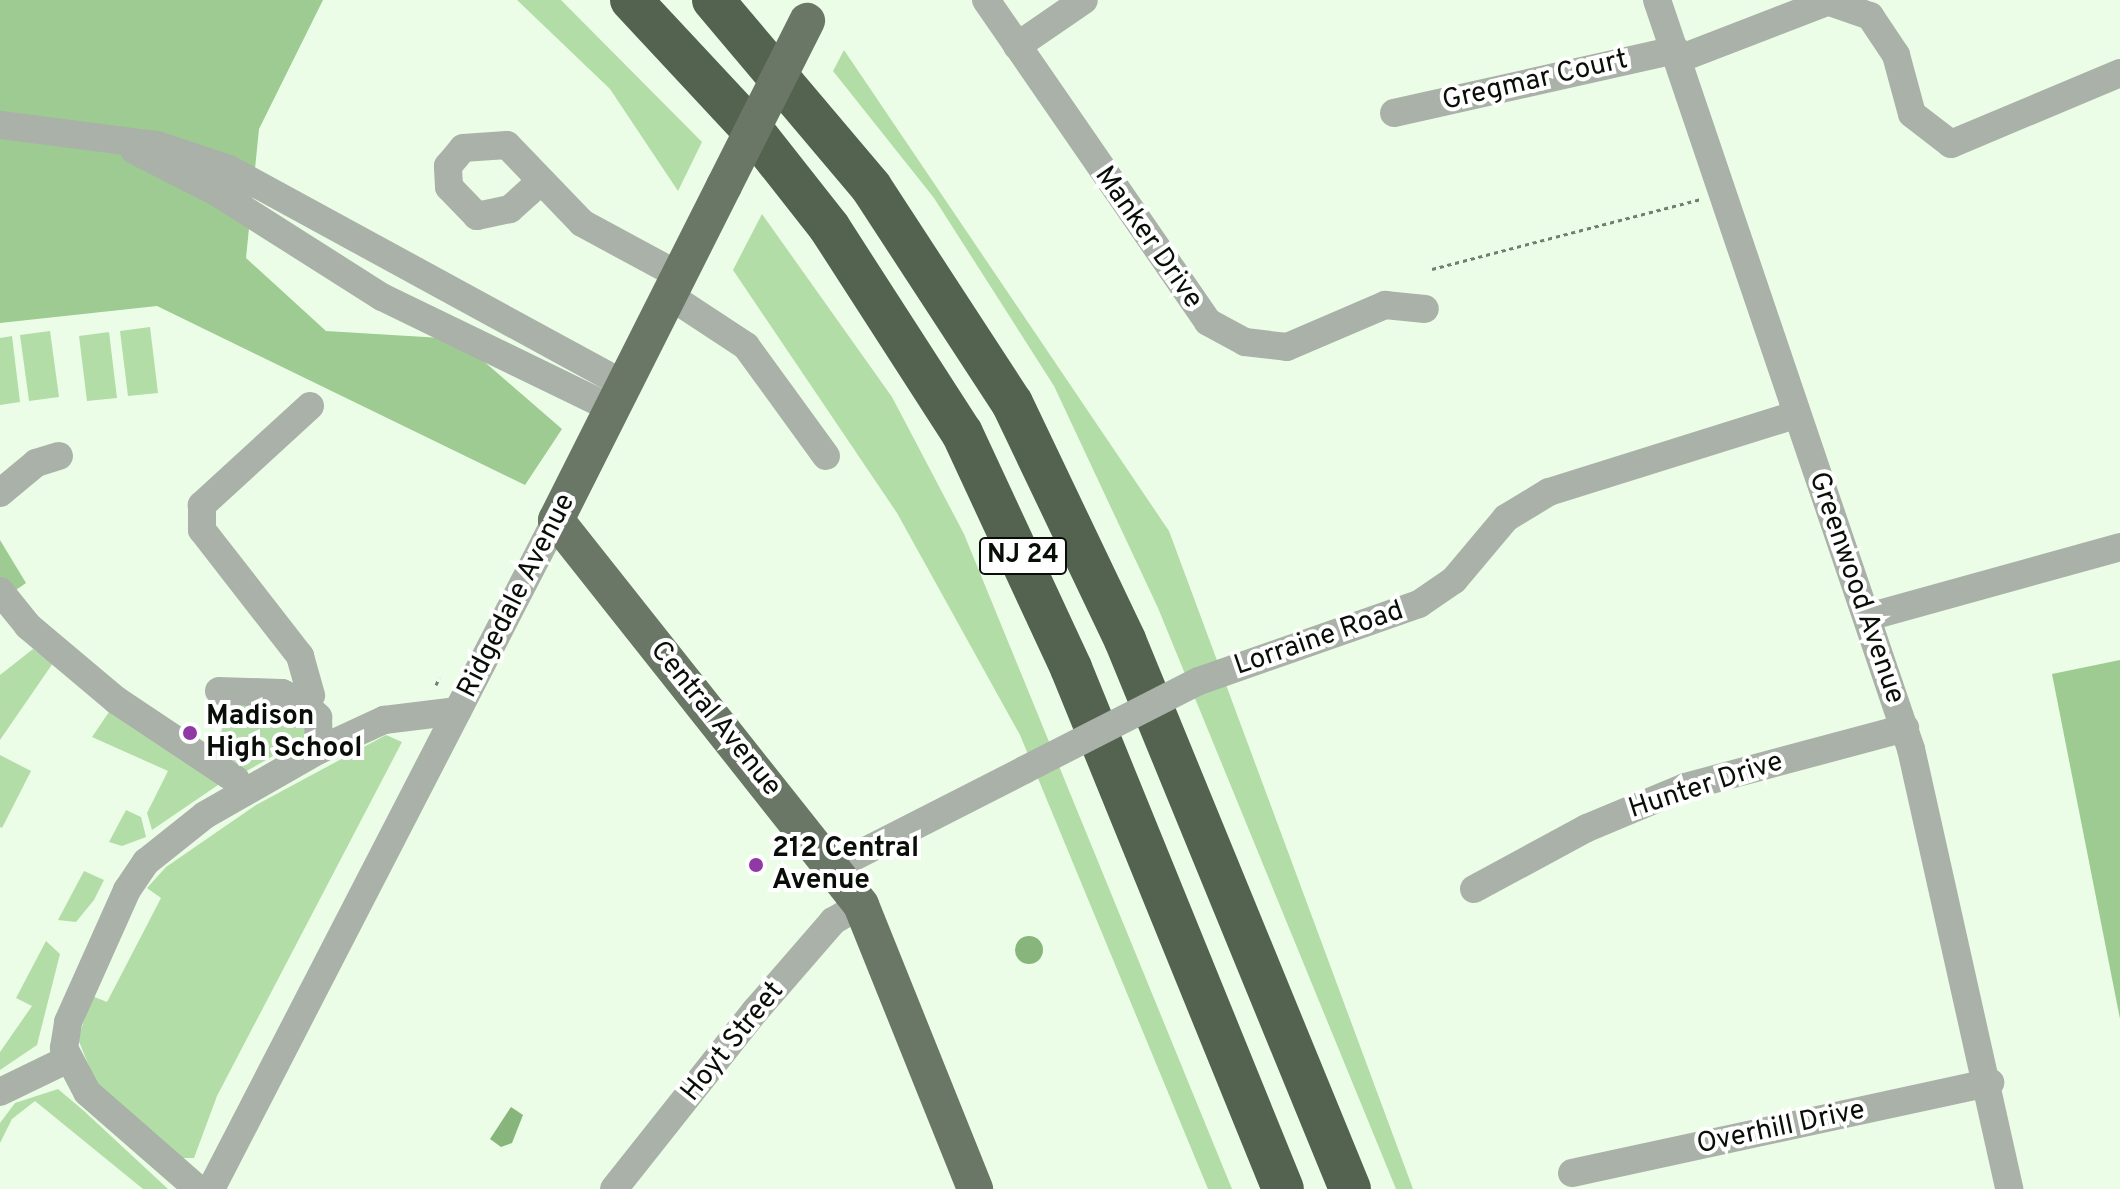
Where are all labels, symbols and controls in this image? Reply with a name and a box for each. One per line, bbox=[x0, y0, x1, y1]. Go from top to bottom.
street label: Gregmar Court bbox=[1439, 43, 1631, 119]
street label: Manker Drive bbox=[1087, 160, 1209, 316]
street label: Greenwood Avenue bbox=[1800, 467, 1912, 709]
street label: Ridgedale Avenue bbox=[451, 488, 583, 704]
road number: NJ 24 bbox=[977, 534, 1069, 578]
street label: Lorraine Road bbox=[1230, 594, 1408, 684]
street label: Central Avenue bbox=[642, 634, 788, 804]
place label: Madison High School bbox=[206, 700, 362, 766]
marker: Madison High School bbox=[181, 724, 199, 742]
street label: Hunter Drive bbox=[1625, 745, 1787, 827]
place label: 212 Central Avenue bbox=[772, 832, 919, 898]
marker: 212 Central Avenue bbox=[747, 856, 765, 874]
street label: Hoyt Street bbox=[674, 975, 792, 1109]
street label: Overhill Drive bbox=[1694, 1094, 1868, 1162]

